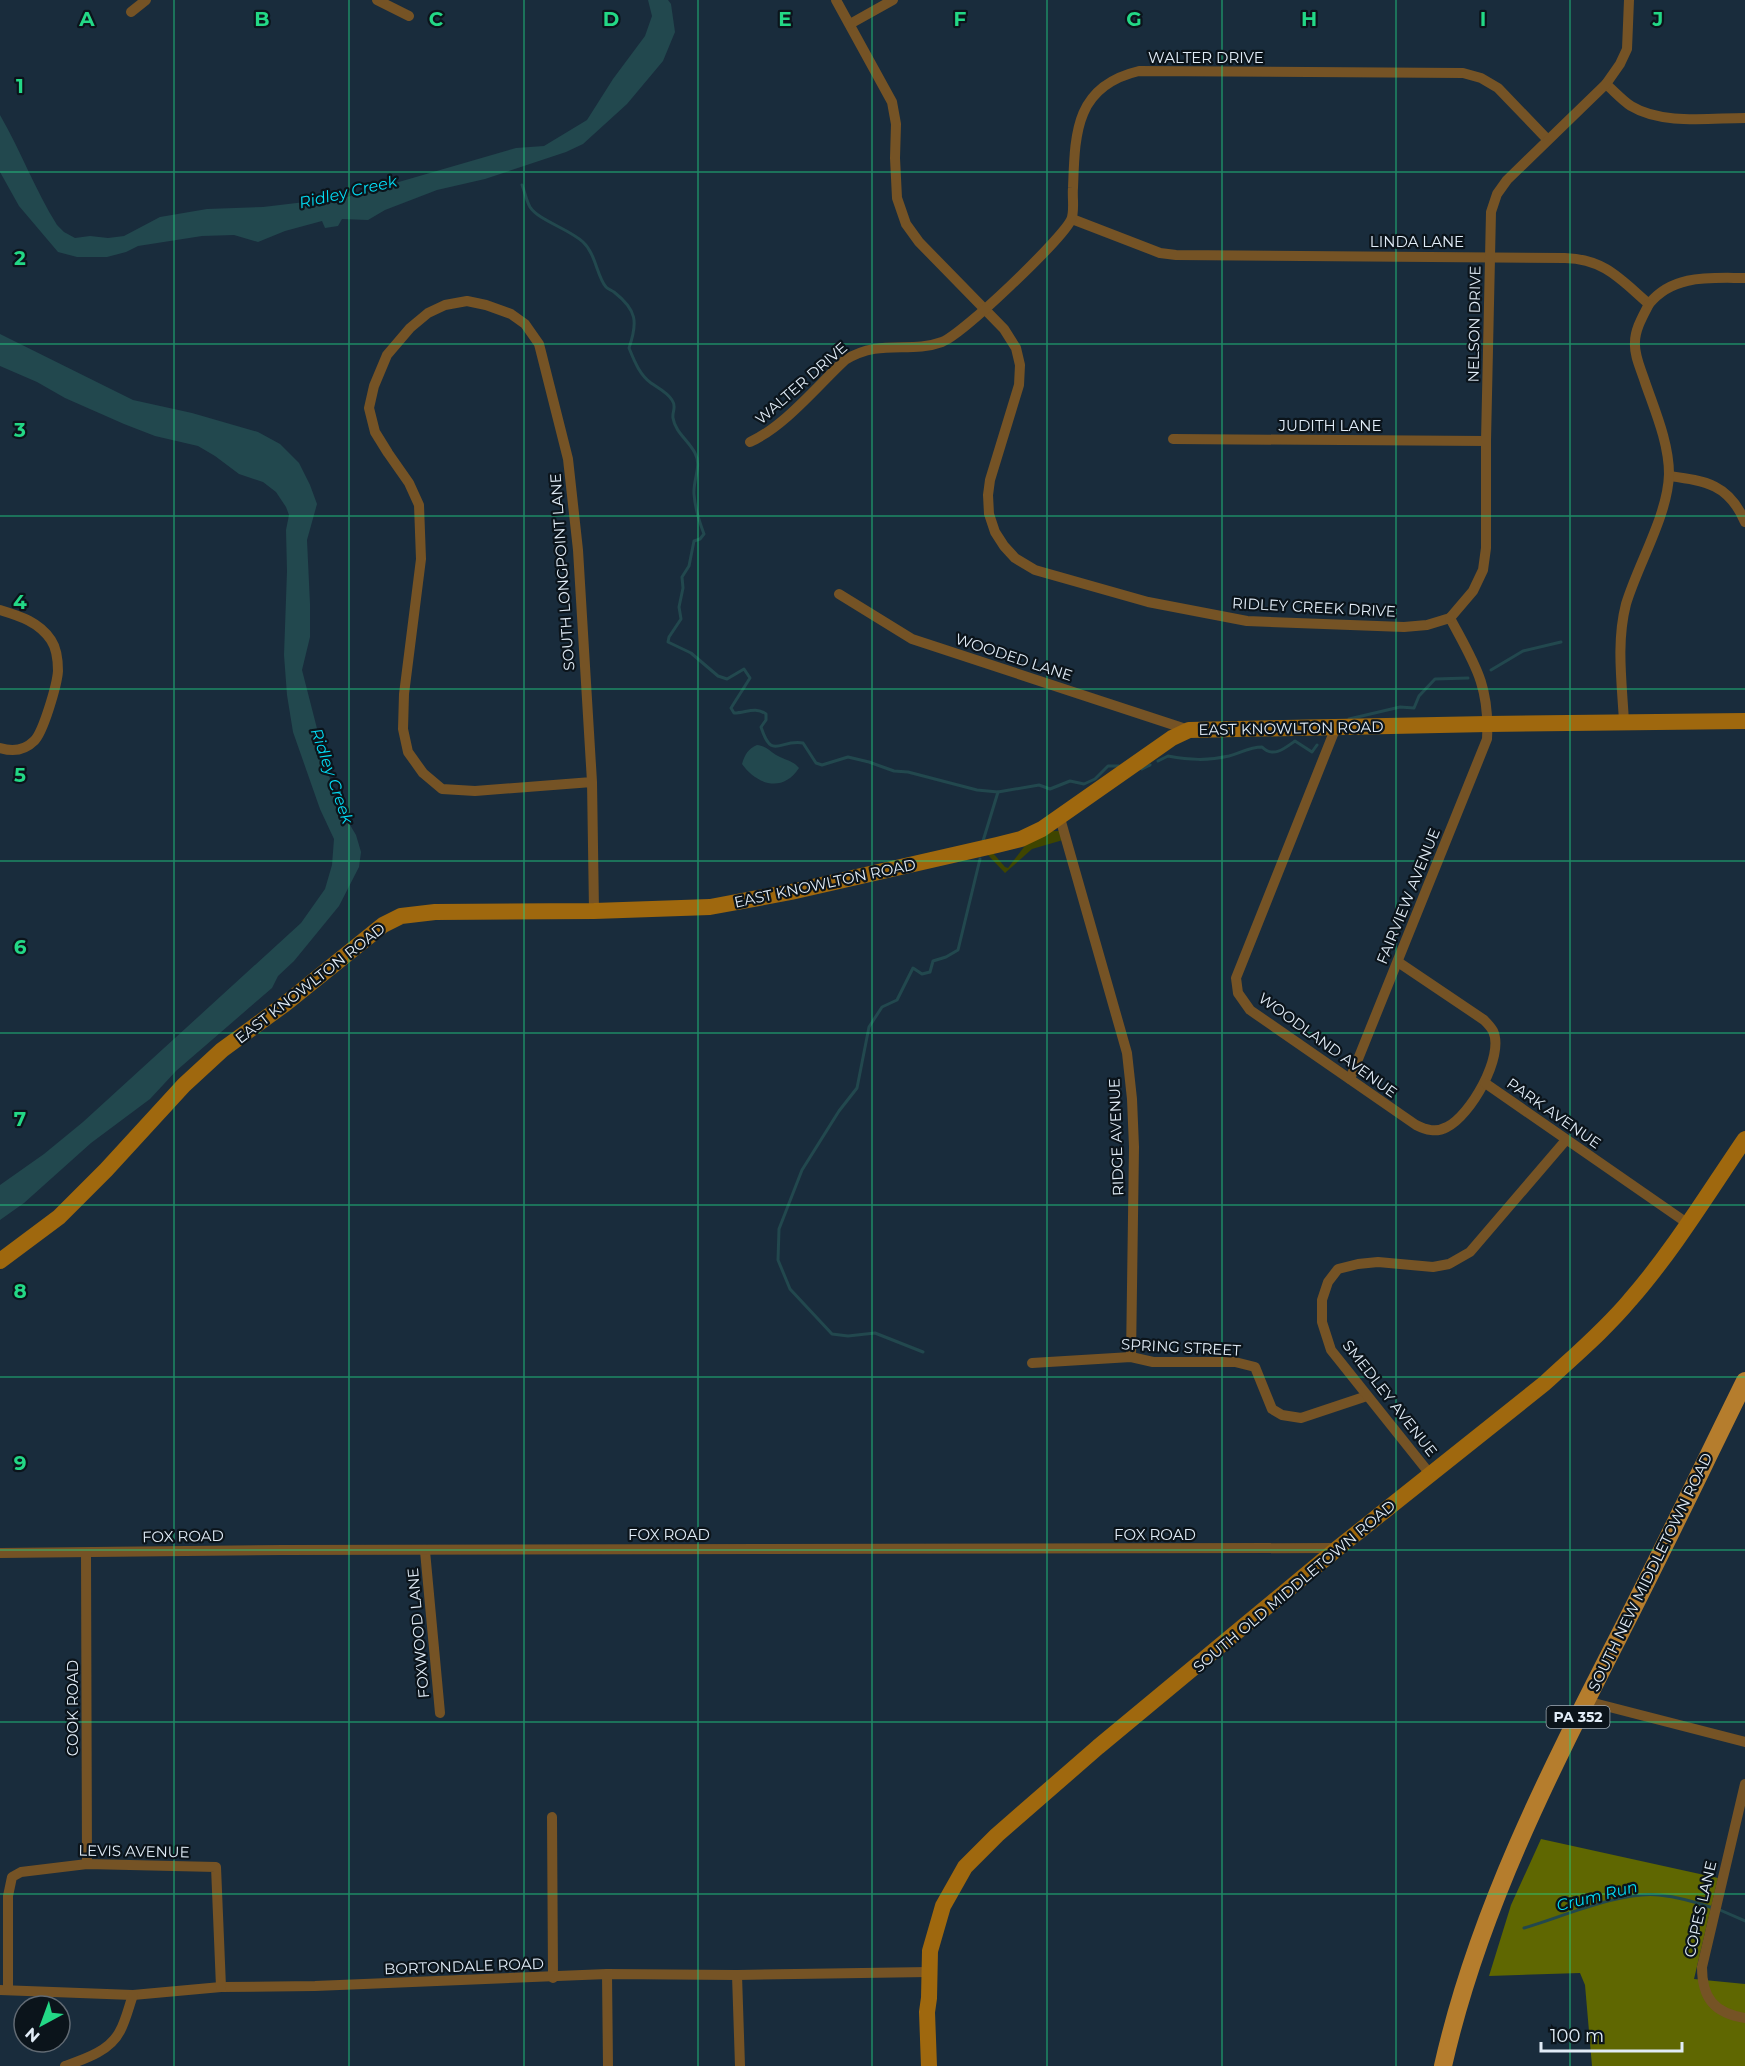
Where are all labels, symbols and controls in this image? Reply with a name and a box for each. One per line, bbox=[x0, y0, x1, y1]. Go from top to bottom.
text: A bbox=[78, 7, 95, 31]
text: B bbox=[254, 7, 270, 31]
text: C bbox=[429, 7, 444, 31]
text: D bbox=[603, 7, 619, 31]
text: E bbox=[778, 7, 792, 31]
text: F bbox=[954, 7, 967, 31]
text: G bbox=[1126, 7, 1142, 31]
text: H bbox=[1301, 7, 1317, 31]
text: I bbox=[1480, 7, 1486, 31]
text: J bbox=[1652, 7, 1663, 31]
street label: WALTER DRIVE bbox=[1148, 48, 1264, 67]
text: 1 bbox=[16, 74, 24, 98]
water label: Ridley Creek bbox=[297, 171, 400, 213]
street label: LINDA LANE bbox=[1370, 232, 1464, 251]
text: 2 bbox=[14, 246, 26, 270]
street label: NELSON DRIVE bbox=[1463, 265, 1485, 383]
street label: WALTER DRIVE bbox=[751, 338, 851, 428]
street label: JUDITH LANE bbox=[1278, 416, 1381, 435]
text: 3 bbox=[13, 418, 26, 442]
street label: SOUTH LONGPOINT LANE bbox=[546, 473, 578, 671]
text: 4 bbox=[13, 590, 27, 614]
street label: RIDLEY CREEK DRIVE bbox=[1232, 593, 1396, 621]
street label: WOODED LANE bbox=[953, 629, 1075, 685]
street label: EAST KNOWLTON ROAD bbox=[1198, 717, 1384, 739]
water label: Ridley Creek bbox=[307, 726, 358, 828]
text: 5 bbox=[14, 763, 26, 787]
street label: FAIRVIEW AVENUE bbox=[1372, 825, 1444, 967]
street label: EAST KNOWLTON ROAD bbox=[732, 854, 918, 912]
street label: EAST KNOWLTON ROAD bbox=[231, 918, 389, 1048]
text: 6 bbox=[14, 935, 27, 959]
street label: WOODLAND AVENUE bbox=[1255, 988, 1401, 1102]
street label: PARK AVENUE bbox=[1503, 1073, 1605, 1153]
street label: RIDGE AVENUE bbox=[1104, 1078, 1128, 1196]
text: 7 bbox=[14, 1107, 26, 1131]
text: 8 bbox=[13, 1279, 27, 1303]
street label: SPRING STREET bbox=[1121, 1334, 1242, 1360]
street label: SMEDLEY AVENUE bbox=[1339, 1336, 1441, 1460]
street label: SOUTH NEW MIDDLETOWN ROAD bbox=[1584, 1450, 1716, 1694]
text: 9 bbox=[14, 1451, 26, 1475]
street label: SOUTH OLD MIDDLETOWN ROAD bbox=[1189, 1496, 1399, 1676]
street label: FOX ROAD bbox=[628, 1525, 710, 1544]
street label: FOX ROAD bbox=[1114, 1525, 1196, 1544]
street label: FOX ROAD bbox=[142, 1526, 224, 1546]
street label: FOXWOOD LANE bbox=[403, 1567, 433, 1699]
street label: COOK ROAD bbox=[63, 1660, 82, 1756]
road number: PA 352 bbox=[1546, 1706, 1610, 1728]
street label: LEVIS AVENUE bbox=[78, 1841, 190, 1861]
street label: COPES LANE bbox=[1680, 1859, 1720, 1959]
water label: Crum Run bbox=[1554, 1877, 1640, 1915]
street label: BORTONDALE ROAD bbox=[384, 1954, 544, 1978]
north arrow bbox=[12, 1994, 72, 2054]
scale bar bbox=[1541, 2015, 1682, 2053]
text: N bbox=[21, 2024, 44, 2046]
text: 100 m bbox=[1550, 2025, 1604, 2047]

